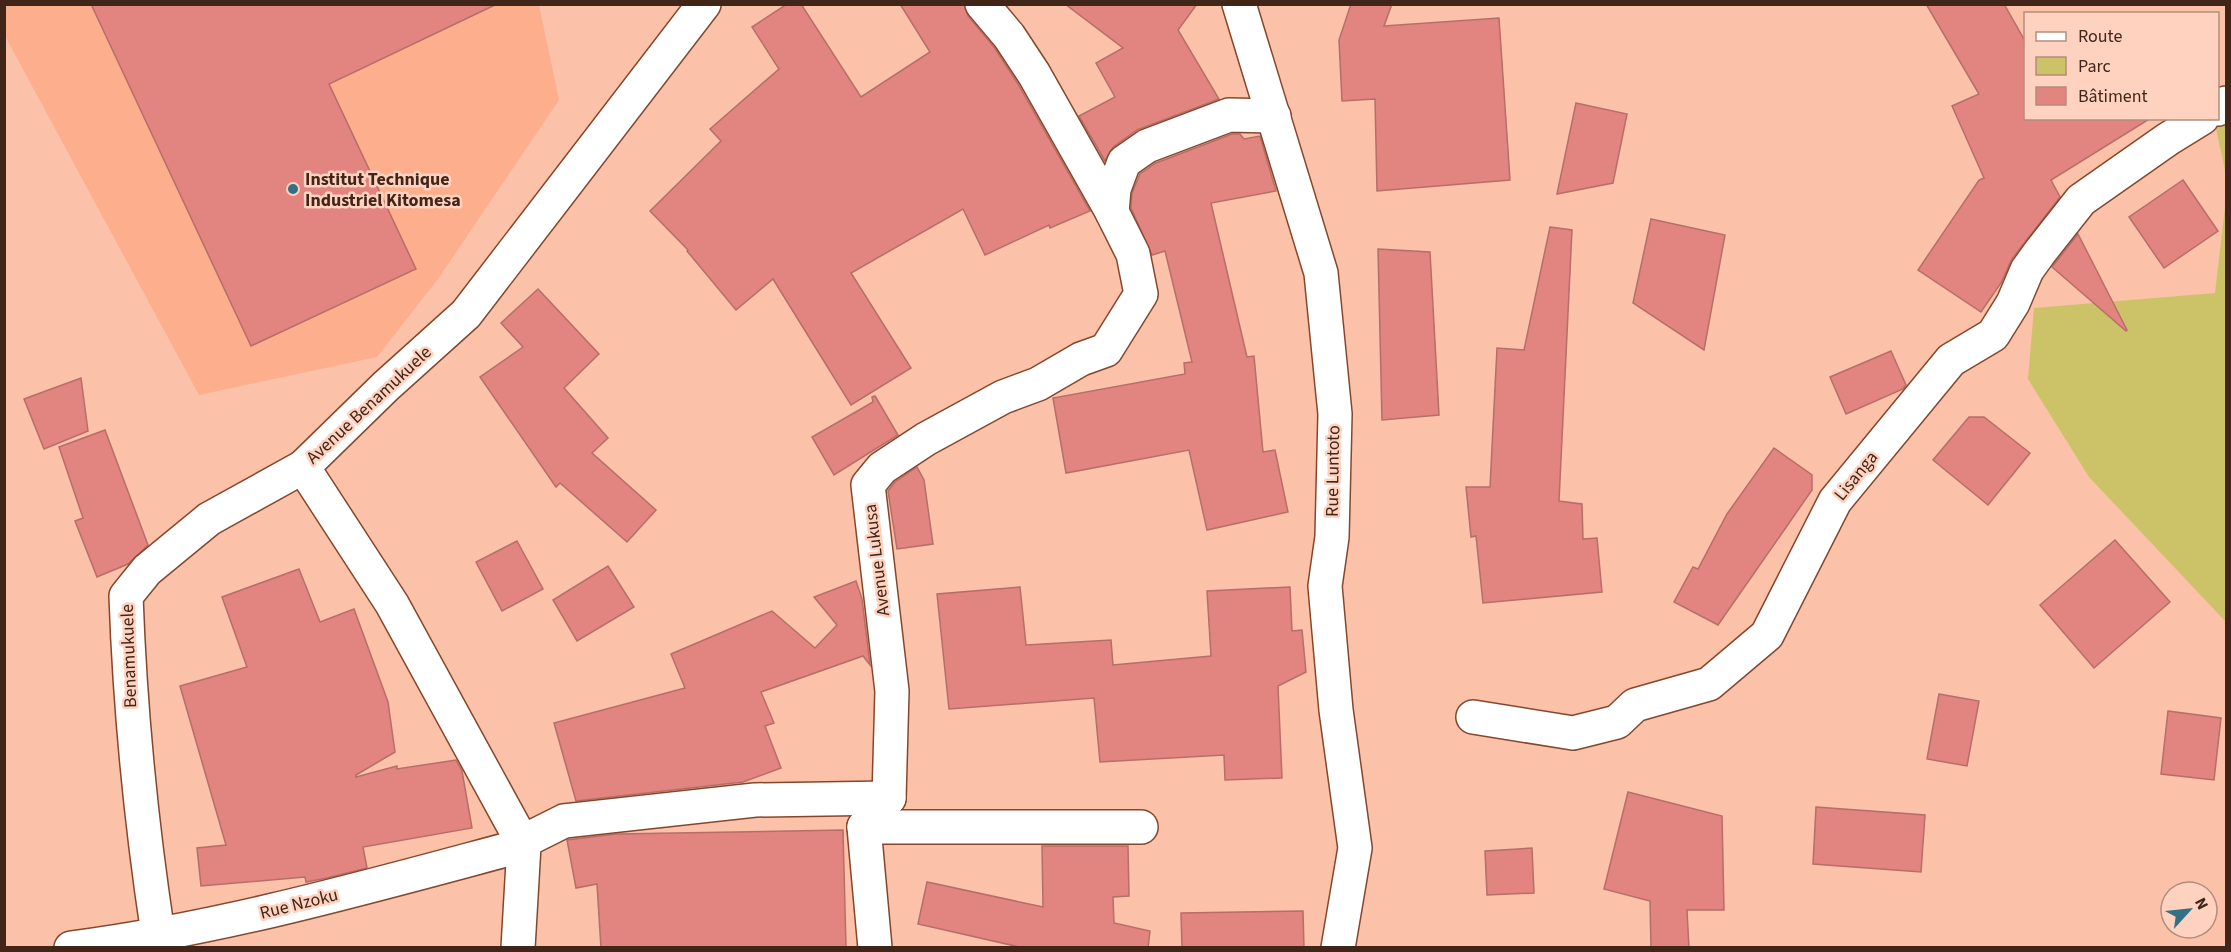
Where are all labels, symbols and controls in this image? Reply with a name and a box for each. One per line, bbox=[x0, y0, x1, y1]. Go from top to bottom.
legend bbox=[2024, 12, 2219, 120]
text: Route bbox=[2078, 24, 2122, 49]
text: Parc bbox=[2078, 54, 2111, 79]
text: Bâtiment bbox=[2078, 84, 2148, 109]
place label: Institut Technique Industriel Kitomesa bbox=[305, 167, 461, 213]
marker: Institut Technique Industriel Kitomesa bbox=[286, 182, 300, 196]
street label: Avenue Benamukuele bbox=[301, 340, 437, 470]
street label: Rue Luntoto bbox=[1320, 425, 1346, 517]
street label: Lisanga bbox=[1828, 446, 1884, 506]
street label: Avenue Lukusa bbox=[858, 503, 896, 617]
street label: Benamukuele bbox=[115, 604, 143, 708]
north arrow bbox=[2159, 880, 2219, 940]
street label: Rue Nzoku bbox=[257, 882, 341, 926]
text: N bbox=[2189, 894, 2214, 913]

